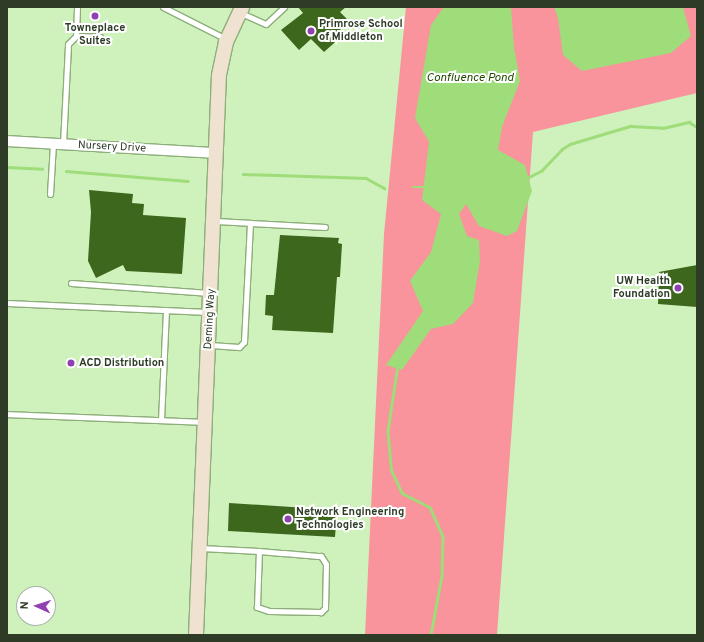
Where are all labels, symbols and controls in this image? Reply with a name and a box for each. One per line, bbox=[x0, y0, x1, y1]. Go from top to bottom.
marker: Towneplace Suites bbox=[90, 11, 100, 21]
place label: Primrose School of Middleton bbox=[319, 18, 403, 44]
place label: Towneplace Suites bbox=[65, 22, 125, 48]
marker: Primrose School of Middleton bbox=[306, 26, 316, 36]
water label: Confluence Pond bbox=[426, 72, 514, 86]
street label: Nursery Drive bbox=[78, 139, 146, 155]
place label: UW Health Foundation bbox=[613, 275, 670, 301]
marker: UW Health Foundation bbox=[673, 283, 683, 293]
street label: Deming Way bbox=[202, 288, 218, 350]
place label: ACD Distribution bbox=[79, 356, 164, 370]
marker: ACD Distribution bbox=[66, 358, 76, 368]
place label: Network Engineering Technologies bbox=[296, 506, 404, 532]
marker: Network Engineering Technologies bbox=[283, 514, 293, 524]
north arrow bbox=[16, 586, 56, 626]
text: N bbox=[18, 601, 32, 610]

